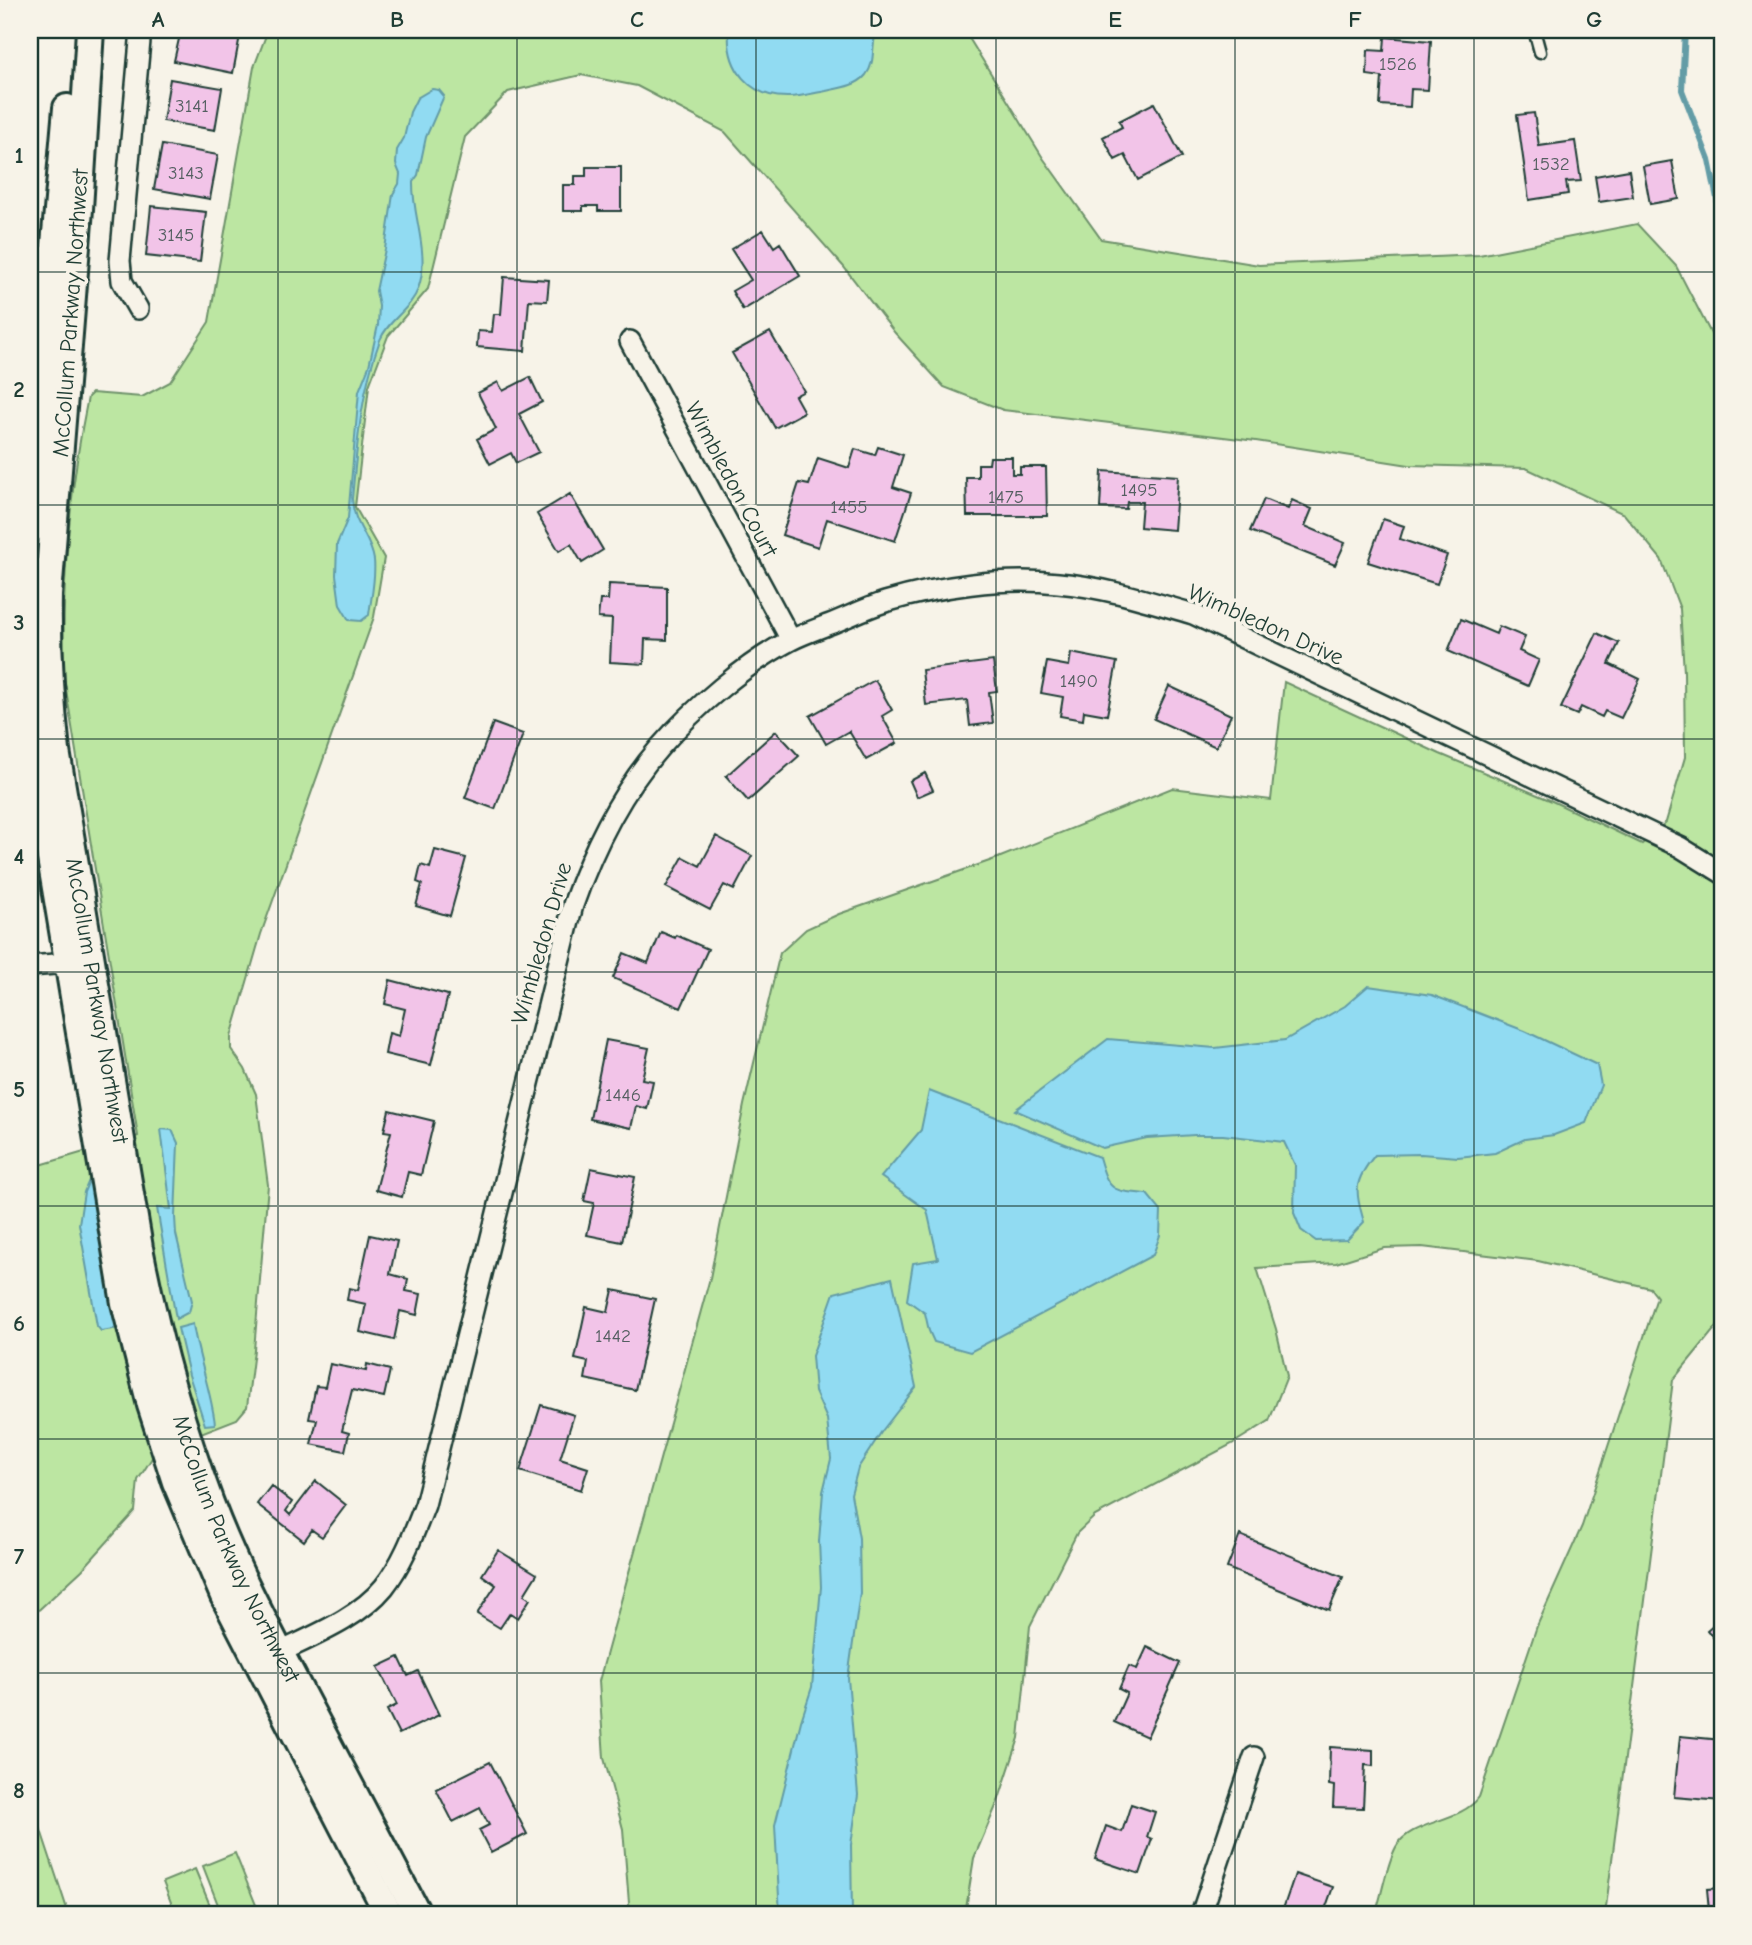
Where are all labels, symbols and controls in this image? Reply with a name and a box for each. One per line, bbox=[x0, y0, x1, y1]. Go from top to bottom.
text: A bbox=[152, 6, 165, 33]
text: B bbox=[390, 6, 404, 33]
text: C bbox=[630, 6, 644, 33]
text: D bbox=[869, 6, 883, 33]
text: E bbox=[1108, 6, 1122, 33]
text: F bbox=[1348, 6, 1362, 33]
text: G bbox=[1586, 6, 1602, 33]
house number: 1526 bbox=[1379, 53, 1417, 75]
house number: 3141 bbox=[175, 95, 209, 117]
text: 1 bbox=[14, 142, 24, 169]
house number: 1532 bbox=[1532, 153, 1570, 175]
house number: 3143 bbox=[168, 162, 204, 184]
street label: McCollum Parkway Northwest bbox=[47, 167, 94, 458]
house number: 3145 bbox=[158, 224, 194, 246]
text: 2 bbox=[13, 376, 25, 403]
street label: Wimbledon Court bbox=[679, 397, 784, 563]
house number: 1495 bbox=[1120, 479, 1158, 501]
house number: 1475 bbox=[988, 486, 1024, 508]
house number: 1455 bbox=[830, 496, 868, 518]
street label: Wimbledon Drive bbox=[1184, 578, 1348, 671]
text: 3 bbox=[13, 609, 25, 636]
house number: 1490 bbox=[1060, 670, 1098, 692]
text: 4 bbox=[14, 843, 25, 870]
street label: McCollum Parkway Northwest bbox=[60, 856, 135, 1147]
street label: Wimbledon Drive bbox=[505, 859, 578, 1027]
text: 5 bbox=[13, 1076, 25, 1103]
house number: 1446 bbox=[605, 1084, 641, 1106]
text: 6 bbox=[13, 1310, 25, 1337]
house number: 1442 bbox=[595, 1325, 631, 1347]
street label: McCollum Parkway Northwest bbox=[167, 1412, 307, 1688]
text: 7 bbox=[14, 1543, 25, 1570]
text: 8 bbox=[13, 1777, 25, 1804]

